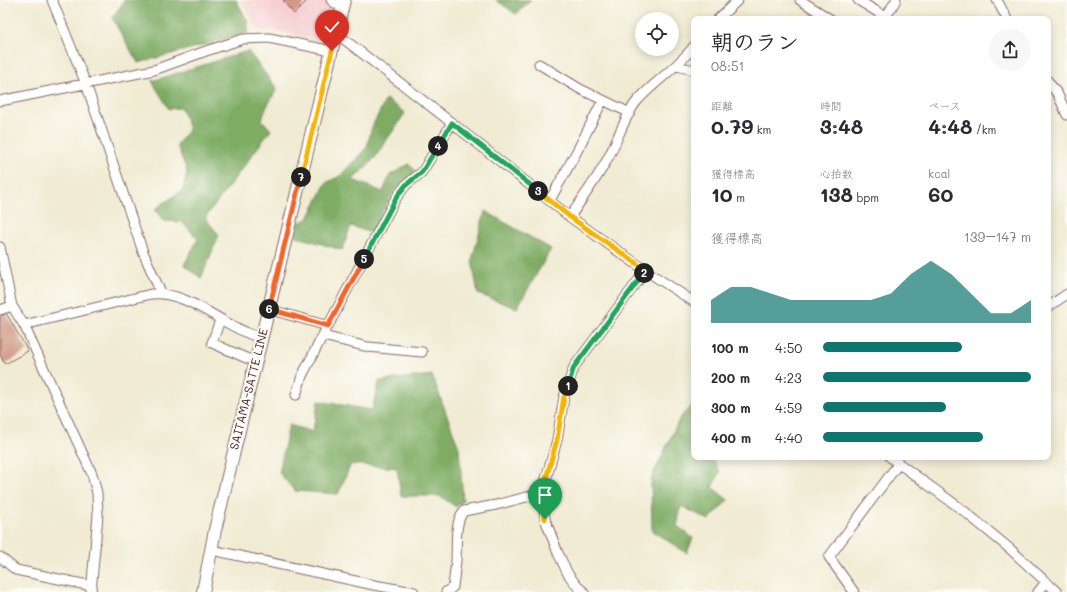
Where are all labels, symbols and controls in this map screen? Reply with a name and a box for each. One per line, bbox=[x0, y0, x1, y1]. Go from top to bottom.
pin bbox=[315, 10, 349, 51]
map controls bbox=[635, 12, 679, 56]
button: locate bbox=[635, 12, 679, 56]
icon: check bbox=[321, 16, 343, 38]
text: 朝のラン bbox=[711, 27, 799, 56]
button: share bbox=[989, 29, 1031, 71]
text: 08:51 bbox=[711, 57, 744, 74]
text: 距離 bbox=[711, 98, 733, 113]
text: 時間 bbox=[820, 98, 842, 113]
text: ペース bbox=[928, 98, 961, 113]
text: 0.79 bbox=[711, 113, 753, 139]
text: 3:48 bbox=[820, 113, 863, 139]
text: 4:48 bbox=[928, 113, 972, 139]
text: km bbox=[753, 122, 771, 137]
text: /km bbox=[972, 122, 996, 137]
pin: 4 bbox=[428, 136, 448, 156]
text: 4 bbox=[435, 138, 441, 153]
text: 獲得標高 bbox=[711, 166, 755, 181]
text: 心拍数 bbox=[820, 166, 853, 181]
text: kcal bbox=[928, 166, 950, 181]
pin: 7 bbox=[291, 167, 311, 187]
text: 7 bbox=[298, 169, 304, 184]
pin: 3 bbox=[528, 181, 548, 201]
text: 10 bbox=[711, 181, 733, 207]
text: 138 bbox=[820, 181, 853, 207]
text: 60 bbox=[928, 181, 953, 207]
text: 3 bbox=[535, 183, 541, 198]
text: m bbox=[733, 190, 745, 205]
text: bpm bbox=[853, 190, 879, 205]
text: 139–147 m bbox=[964, 228, 1031, 245]
text: 獲得標高 bbox=[711, 229, 763, 246]
pin: 5 bbox=[354, 249, 374, 269]
text: 5 bbox=[361, 251, 367, 266]
pin: 2 bbox=[634, 263, 654, 283]
text: 2 bbox=[641, 265, 647, 280]
pin: 6 bbox=[259, 299, 279, 319]
text: 6 bbox=[266, 301, 272, 316]
street label: SAITAMA-SATTE LINE bbox=[225, 326, 271, 451]
text: 100 m bbox=[711, 339, 748, 356]
text: 4:50 bbox=[775, 339, 802, 356]
text: 200 m bbox=[711, 369, 750, 386]
text: 4:23 bbox=[775, 369, 802, 386]
pin: 1 bbox=[558, 376, 578, 396]
text: 1 bbox=[566, 378, 570, 393]
text: 300 m bbox=[711, 399, 751, 416]
text: 4:59 bbox=[775, 399, 802, 416]
text: 400 m bbox=[711, 429, 751, 446]
text: 4:40 bbox=[775, 429, 802, 446]
pin bbox=[528, 478, 562, 519]
icon: arrive bbox=[534, 484, 556, 506]

